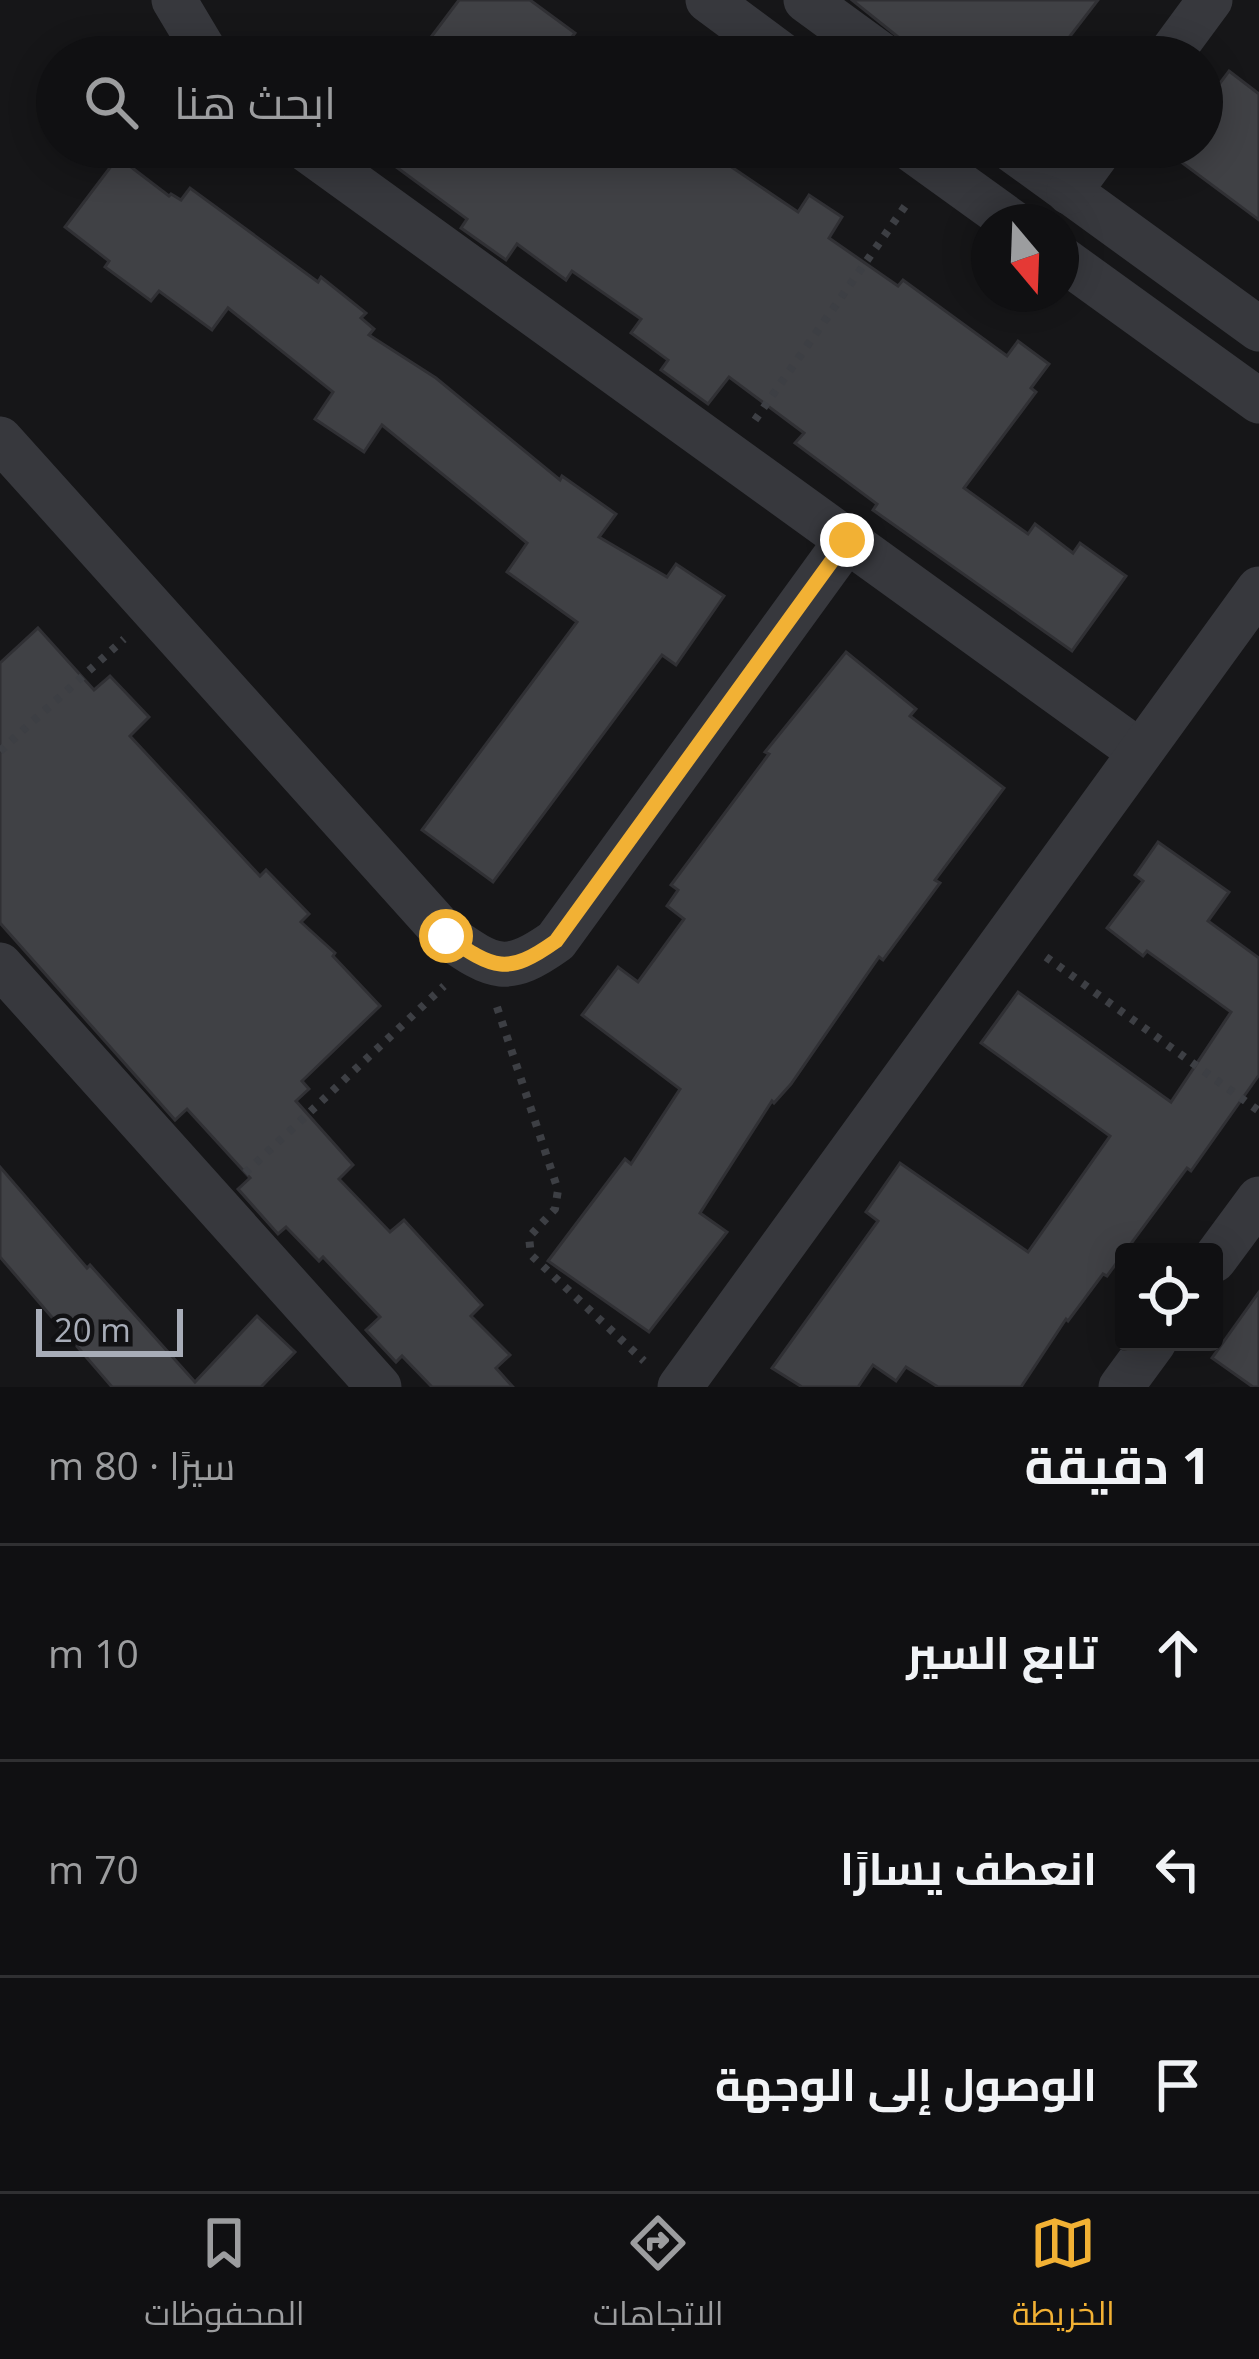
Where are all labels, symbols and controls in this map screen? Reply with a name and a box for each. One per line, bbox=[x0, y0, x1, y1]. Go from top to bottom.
search box bbox=[36, 36, 1223, 168]
icon: search bbox=[78, 69, 144, 135]
text: ابحث هنا bbox=[174, 71, 336, 132]
north arrow bbox=[971, 204, 1079, 312]
route end bbox=[820, 513, 874, 567]
route start bbox=[419, 909, 473, 963]
map controls bbox=[1115, 1243, 1223, 1351]
button: locate bbox=[1115, 1243, 1223, 1351]
scale bar bbox=[36, 1303, 183, 1356]
text: 20 m bbox=[54, 1307, 131, 1352]
text: 1 دقيقة bbox=[1024, 1429, 1211, 1499]
text: سيرًا · 80 m bbox=[48, 1438, 235, 1491]
icon: ahead bbox=[1145, 1620, 1211, 1686]
text: تابع السير bbox=[906, 1621, 1097, 1682]
text: 10 m bbox=[48, 1626, 139, 1679]
icon: left bbox=[1145, 1836, 1211, 1902]
text: انعطف يسارًا bbox=[840, 1837, 1097, 1898]
text: 70 m bbox=[48, 1842, 139, 1895]
icon: arrive bbox=[1145, 2052, 1211, 2118]
text: الوصول إلى الوجهة bbox=[715, 2053, 1097, 2114]
tab: المحفوظات bbox=[144, 2210, 305, 2344]
tab: الاتجاهات bbox=[593, 2210, 724, 2344]
tab: الخريطة bbox=[1012, 2210, 1115, 2344]

